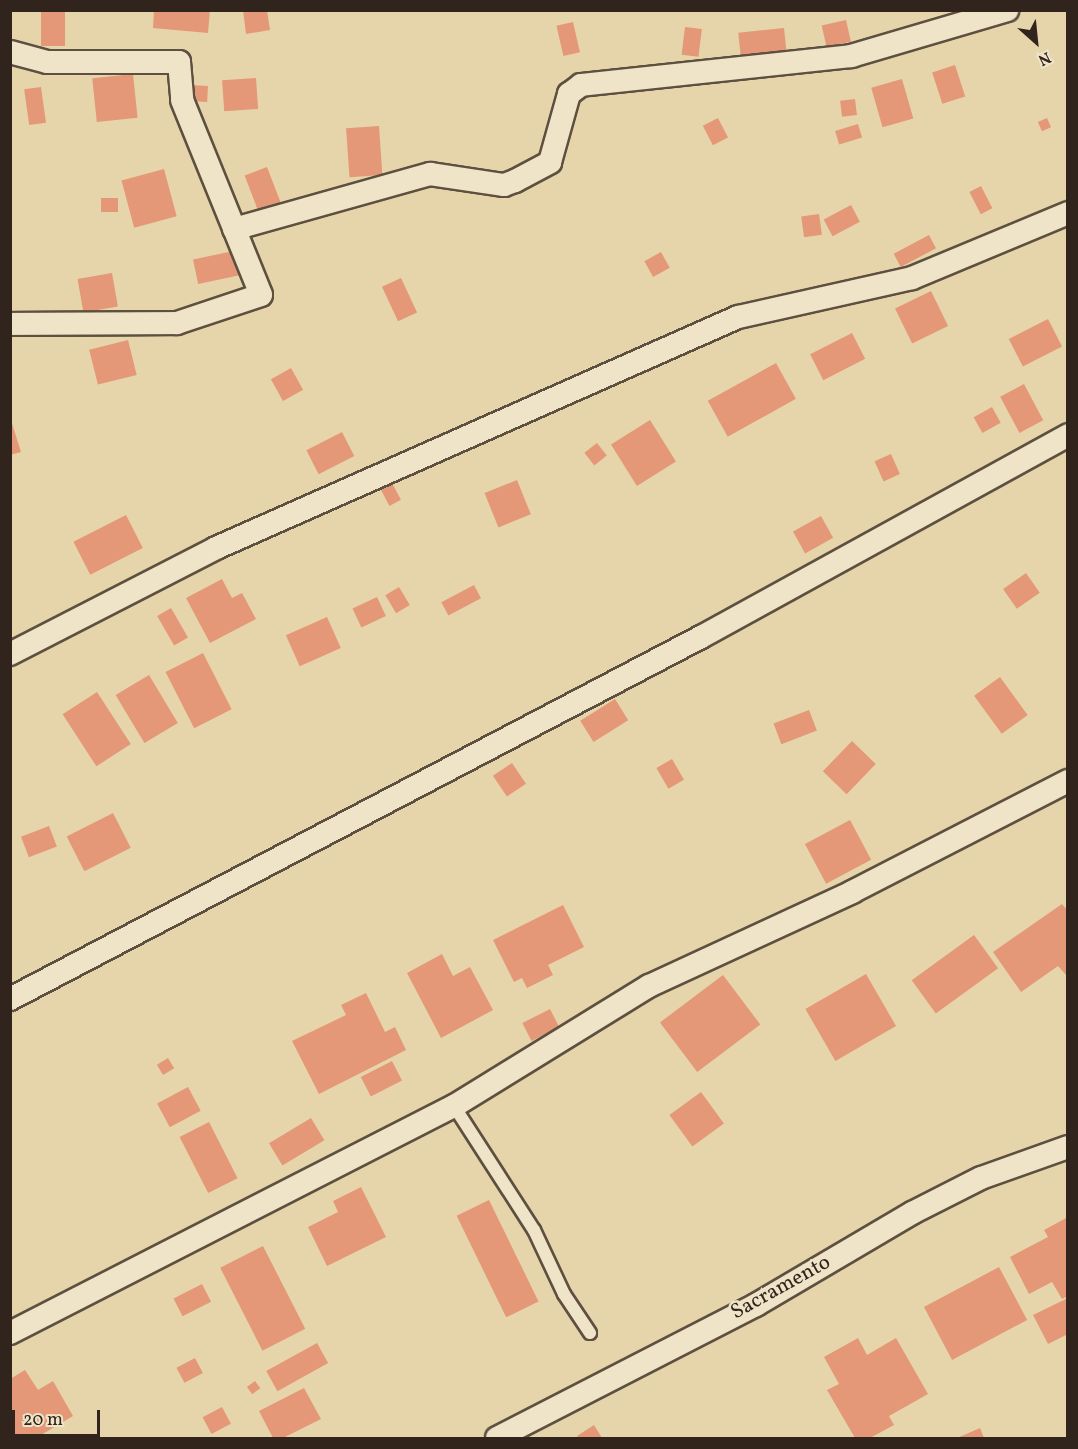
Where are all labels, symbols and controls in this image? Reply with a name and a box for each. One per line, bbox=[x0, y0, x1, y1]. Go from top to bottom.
north arrow bbox=[1006, 12, 1066, 72]
text: N bbox=[1034, 46, 1054, 70]
street label: Sacramento bbox=[727, 1250, 835, 1326]
scale bar bbox=[15, 1398, 104, 1436]
text: 20 m bbox=[23, 1408, 63, 1433]

